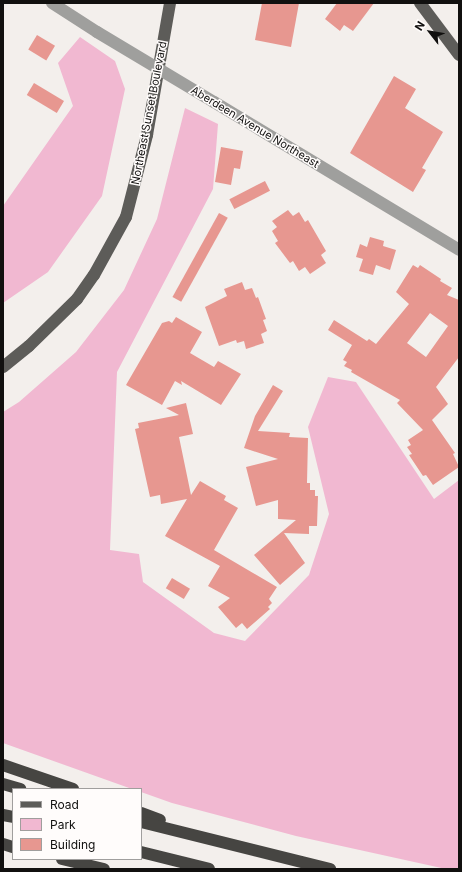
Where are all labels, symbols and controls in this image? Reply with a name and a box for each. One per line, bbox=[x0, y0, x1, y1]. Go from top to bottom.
north arrow bbox=[410, 12, 450, 52]
text: N bbox=[412, 19, 428, 33]
street label: Northeast Sunset Boulevard bbox=[129, 40, 169, 186]
street label: Aberdeen Avenue Northeast bbox=[189, 83, 321, 171]
legend bbox=[12, 788, 142, 860]
text: Road bbox=[50, 797, 79, 812]
text: Park bbox=[50, 817, 76, 832]
text: Building bbox=[50, 837, 95, 852]

